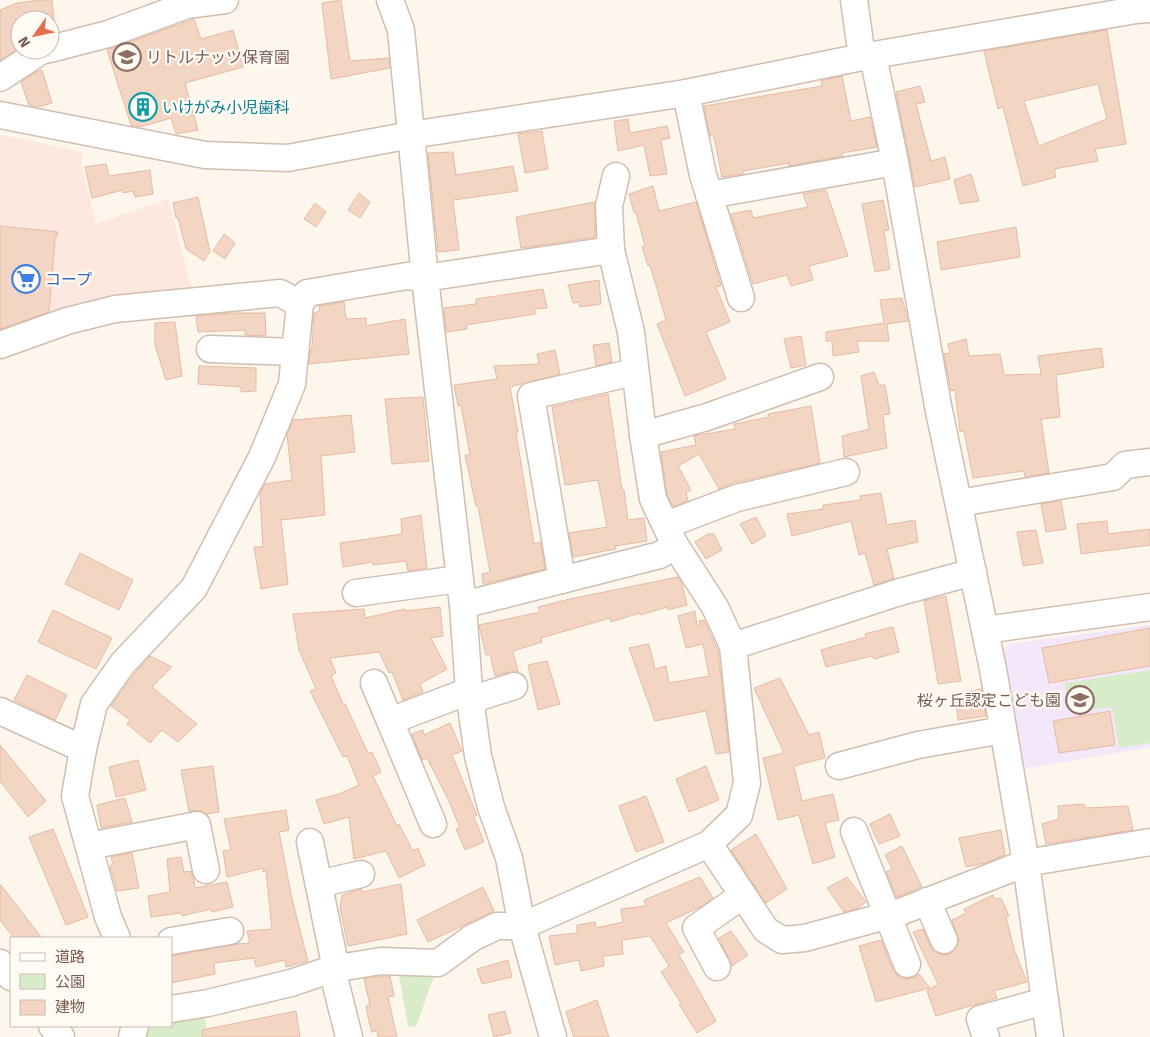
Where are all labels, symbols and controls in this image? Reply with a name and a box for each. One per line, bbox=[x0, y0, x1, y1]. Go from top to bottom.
north arrow bbox=[10, 10, 60, 60]
text: N bbox=[15, 33, 34, 50]
school or university icon: リトルナッツ保育園 bbox=[112, 42, 142, 72]
place label: リトルナッツ保育園 bbox=[146, 48, 290, 67]
building icon: いけがみ小児歯科 bbox=[128, 92, 158, 122]
place label: いけがみ小児歯科 bbox=[162, 98, 290, 117]
supermarket icon: コープ bbox=[11, 264, 41, 294]
place label: コープ bbox=[45, 270, 92, 289]
school or university icon: 桜ヶ丘認定こども園 bbox=[1065, 685, 1095, 715]
place label: 桜ヶ丘認定こども園 bbox=[917, 691, 1061, 710]
legend bbox=[10, 937, 172, 1027]
text: 道路 bbox=[55, 948, 85, 966]
text: 公園 bbox=[55, 973, 85, 991]
text: 建物 bbox=[55, 998, 85, 1016]

